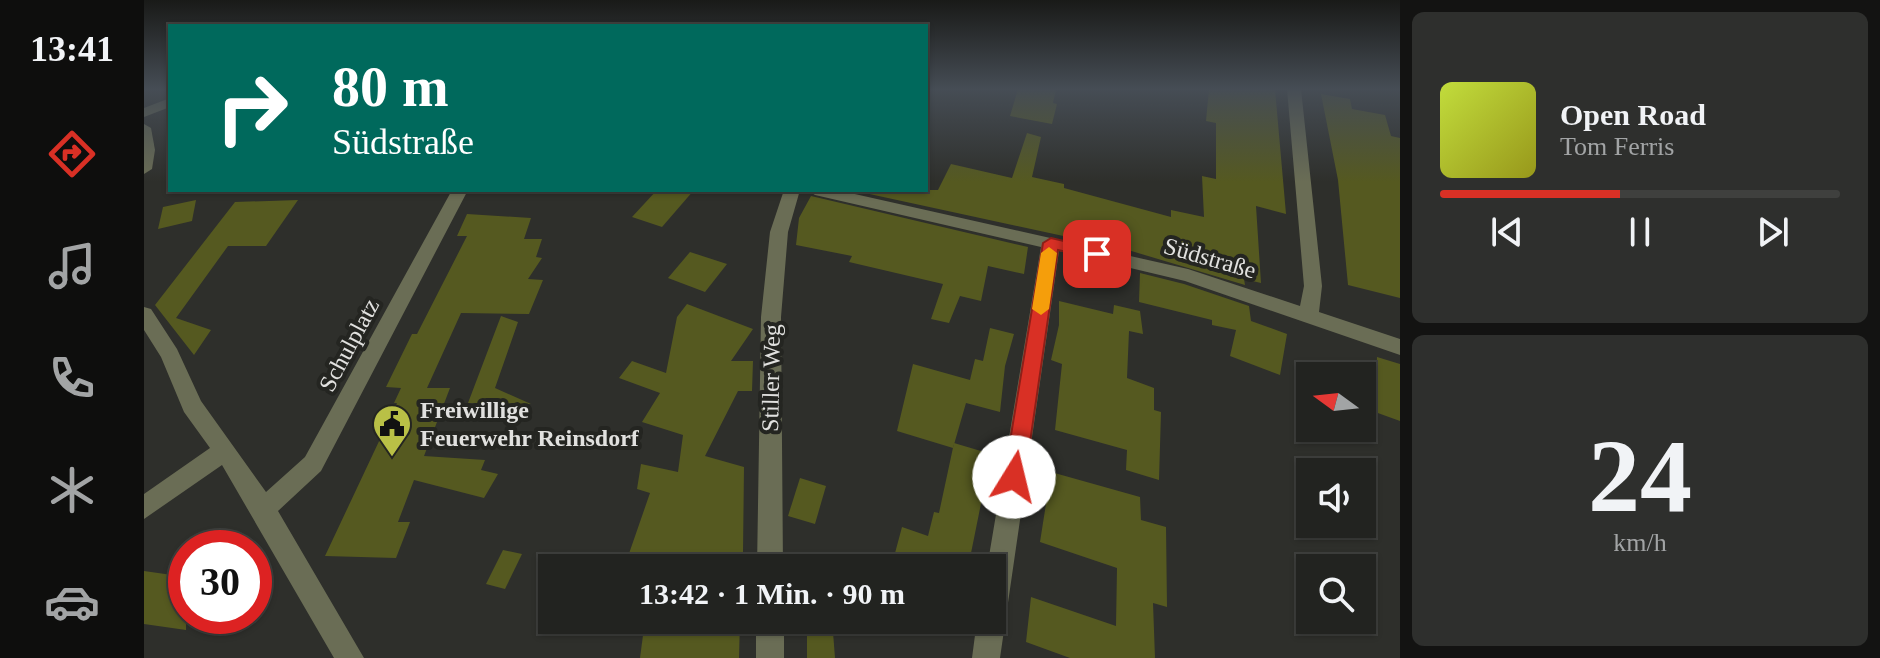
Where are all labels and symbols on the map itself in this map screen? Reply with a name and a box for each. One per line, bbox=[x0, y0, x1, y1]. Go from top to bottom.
pin bbox=[1063, 220, 1131, 288]
street label: Südstraße bbox=[1161, 232, 1259, 284]
street label: Schulplatz bbox=[314, 294, 384, 396]
street label: Stiller Weg bbox=[757, 324, 785, 432]
north arrow bbox=[1296, 362, 1376, 442]
place label: Freiwillige Feuerwehr Reinsdorf bbox=[420, 397, 640, 451]
public building icon: Freiwillige Feuerwehr Reinsdorf bbox=[371, 403, 413, 458]
position arrow bbox=[972, 435, 1056, 519]
speed limit sign: 30 bbox=[168, 530, 272, 634]

